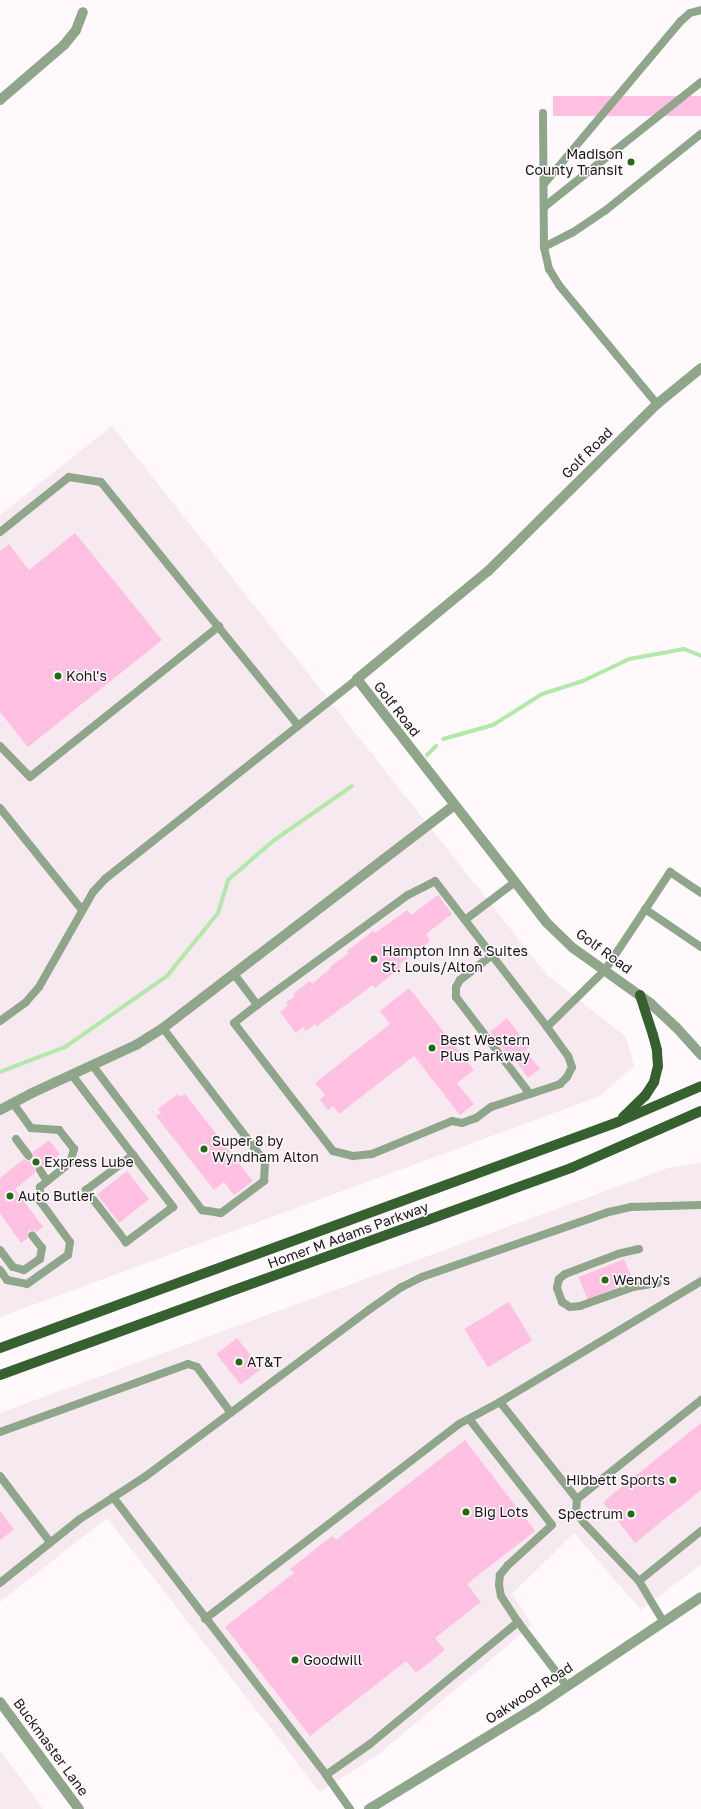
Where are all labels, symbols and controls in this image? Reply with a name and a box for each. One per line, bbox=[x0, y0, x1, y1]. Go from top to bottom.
place label: Madison County Transit bbox=[525, 146, 623, 178]
marker: Madison County Transit bbox=[626, 157, 636, 167]
street label: Golf Road bbox=[558, 424, 616, 482]
place label: Kohl's bbox=[66, 668, 107, 684]
marker: Kohl's bbox=[53, 671, 63, 681]
street label: Golf Road bbox=[370, 678, 424, 740]
street label: Golf Road bbox=[573, 925, 635, 977]
place label: Hampton Inn & Suites St. Louis/Alton bbox=[382, 943, 528, 976]
marker: Hampton Inn & Suites St. Louis/Alton bbox=[369, 954, 379, 964]
place label: Best Western Plus Parkway bbox=[440, 1032, 530, 1064]
marker: Best Western Plus Parkway bbox=[427, 1043, 437, 1053]
place label: Super 8 by Wyndham Alton bbox=[212, 1133, 319, 1166]
marker: Super 8 by Wyndham Alton bbox=[199, 1144, 209, 1154]
place label: Express Lube bbox=[44, 1154, 134, 1170]
marker: Express Lube bbox=[31, 1157, 41, 1167]
place label: Auto Butler bbox=[18, 1188, 94, 1204]
marker: Auto Butler bbox=[5, 1191, 15, 1201]
street label: Homer M Adams Parkway bbox=[265, 1198, 431, 1272]
place label: Wendy's bbox=[613, 1272, 670, 1288]
marker: Wendy's bbox=[600, 1275, 610, 1285]
place label: AT&T bbox=[247, 1354, 282, 1370]
marker: AT&T bbox=[234, 1357, 244, 1367]
place label: Hibbett Sports bbox=[566, 1472, 665, 1488]
marker: Hibbett Sports bbox=[668, 1475, 678, 1485]
place label: Big Lots bbox=[474, 1504, 529, 1520]
place label: Spectrum bbox=[558, 1506, 623, 1522]
marker: Big Lots bbox=[461, 1507, 471, 1517]
marker: Spectrum bbox=[626, 1509, 636, 1519]
place label: Goodwill bbox=[303, 1652, 362, 1668]
marker: Goodwill bbox=[290, 1655, 300, 1665]
street label: Oakwood Road bbox=[482, 1659, 576, 1727]
street label: Buckmaster Lane bbox=[10, 1695, 92, 1799]

